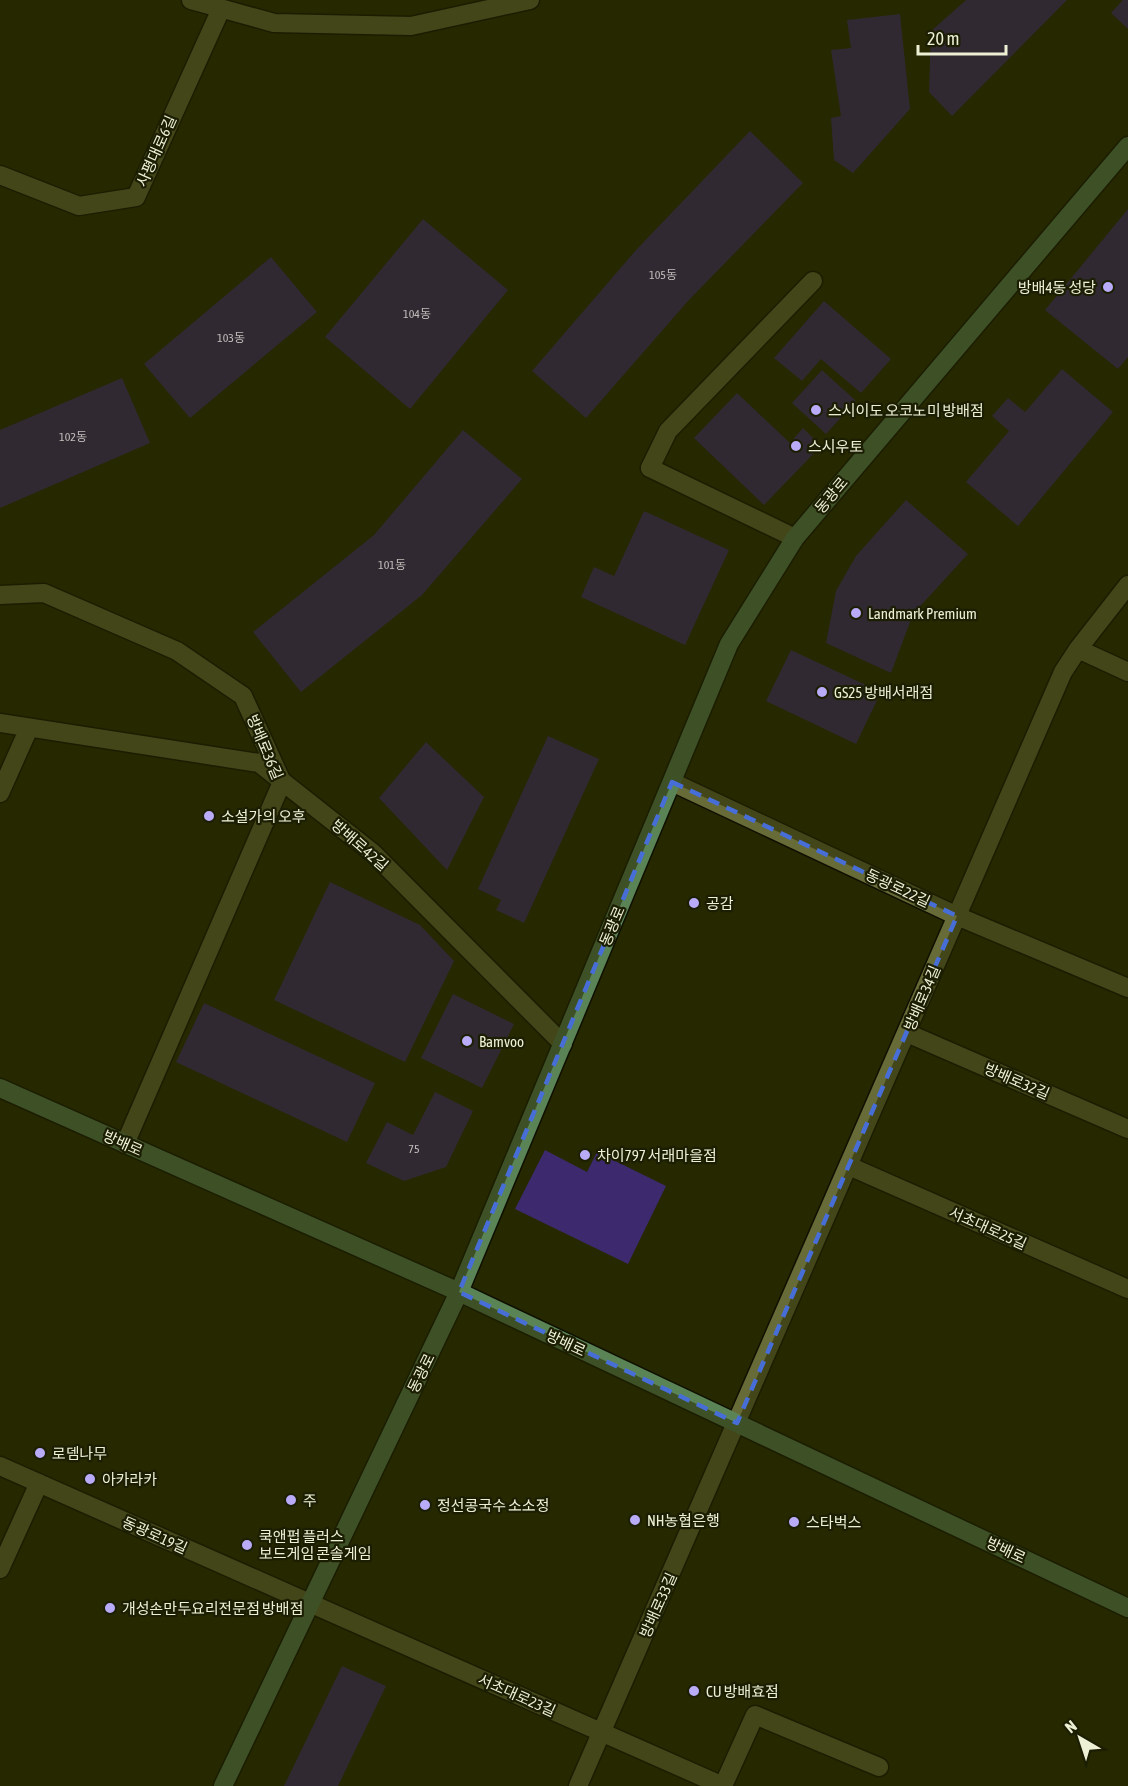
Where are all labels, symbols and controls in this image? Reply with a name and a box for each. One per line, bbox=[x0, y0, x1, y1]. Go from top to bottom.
scale bar bbox=[918, 18, 1006, 56]
text: 20 m bbox=[927, 28, 959, 49]
street label: 사평대로6길 bbox=[133, 113, 179, 189]
house number: 105동 bbox=[649, 268, 677, 282]
place label: 방배4동 성당 bbox=[1018, 279, 1096, 296]
marker: 방배4동 성당 bbox=[1101, 280, 1115, 294]
house number: 104동 bbox=[403, 307, 431, 321]
house number: 103동 bbox=[217, 331, 245, 345]
place label: 스시이도 오코노미 방배점 bbox=[828, 402, 984, 419]
marker: 스시이도 오코노미 방배점 bbox=[809, 403, 823, 417]
house number: 102동 bbox=[59, 430, 87, 444]
place label: 스시우토 bbox=[808, 438, 863, 455]
marker: 스시우토 bbox=[789, 439, 803, 453]
street label: 동광로 bbox=[811, 474, 851, 516]
house number: 101동 bbox=[378, 558, 406, 572]
place label: Landmark Premium bbox=[868, 605, 977, 622]
marker: Landmark Premium bbox=[849, 606, 863, 620]
place label: GS25 방배서래점 bbox=[834, 684, 933, 701]
marker: GS25 방배서래점 bbox=[815, 685, 829, 699]
street label: 방배로36길 bbox=[244, 712, 286, 782]
place label: 소설가의 오후 bbox=[221, 808, 306, 825]
marker: 소설가의 오후 bbox=[202, 809, 216, 823]
street label: 방배로42길 bbox=[328, 816, 392, 874]
street label: 동광로22길 bbox=[863, 866, 933, 910]
place label: 공감 bbox=[706, 895, 734, 912]
marker: 공감 bbox=[687, 896, 701, 910]
street label: 동광로 bbox=[596, 904, 628, 948]
street label: 방배로34길 bbox=[901, 963, 943, 1033]
place label: Bamvoo bbox=[479, 1033, 524, 1050]
marker: Bamvoo bbox=[460, 1034, 474, 1048]
street label: 방배로32길 bbox=[982, 1060, 1052, 1102]
street label: 방배로 bbox=[101, 1127, 145, 1159]
house number: 75 bbox=[408, 1142, 420, 1156]
place label: 차이797 서래마을점 bbox=[597, 1147, 717, 1164]
marker: 차이797 서래마을점 bbox=[578, 1148, 592, 1162]
street label: 서초대로25길 bbox=[947, 1203, 1029, 1253]
street label: 방배로 bbox=[544, 1327, 588, 1359]
street label: 동광로 bbox=[404, 1351, 438, 1395]
place label: 로뎀나무 bbox=[52, 1445, 107, 1462]
marker: 로뎀나무 bbox=[33, 1446, 47, 1460]
place label: 아카라카 bbox=[102, 1471, 157, 1488]
marker: 아카라카 bbox=[83, 1472, 97, 1486]
place label: 주 bbox=[303, 1492, 317, 1509]
marker: 주 bbox=[284, 1493, 298, 1507]
place label: 정선콩국수 소소정 bbox=[437, 1497, 549, 1514]
marker: 정선콩국수 소소정 bbox=[418, 1498, 432, 1512]
place label: NH농협은행 bbox=[647, 1512, 720, 1529]
street label: 동광로19길 bbox=[120, 1513, 190, 1557]
marker: NH농협은행 bbox=[628, 1513, 642, 1527]
place label: 스타벅스 bbox=[806, 1514, 861, 1531]
marker: 스타벅스 bbox=[787, 1515, 801, 1529]
place label: 쿡앤펍 플러스 보드게임 콘솔게임 bbox=[259, 1528, 371, 1562]
street label: 방배로 bbox=[984, 1534, 1028, 1566]
marker: 쿡앤펍 플러스 보드게임 콘솔게임 bbox=[240, 1538, 254, 1552]
street label: 방배로33길 bbox=[636, 1570, 680, 1640]
place label: 개성손만두요리전문점 방배점 bbox=[122, 1600, 303, 1617]
marker: 개성손만두요리전문점 방배점 bbox=[103, 1601, 117, 1615]
street label: 서초대로23길 bbox=[476, 1670, 558, 1720]
place label: CU 방배효점 bbox=[706, 1683, 779, 1700]
marker: CU 방배효점 bbox=[687, 1684, 701, 1698]
north arrow bbox=[1050, 1708, 1110, 1768]
text: N bbox=[1061, 1716, 1080, 1736]

